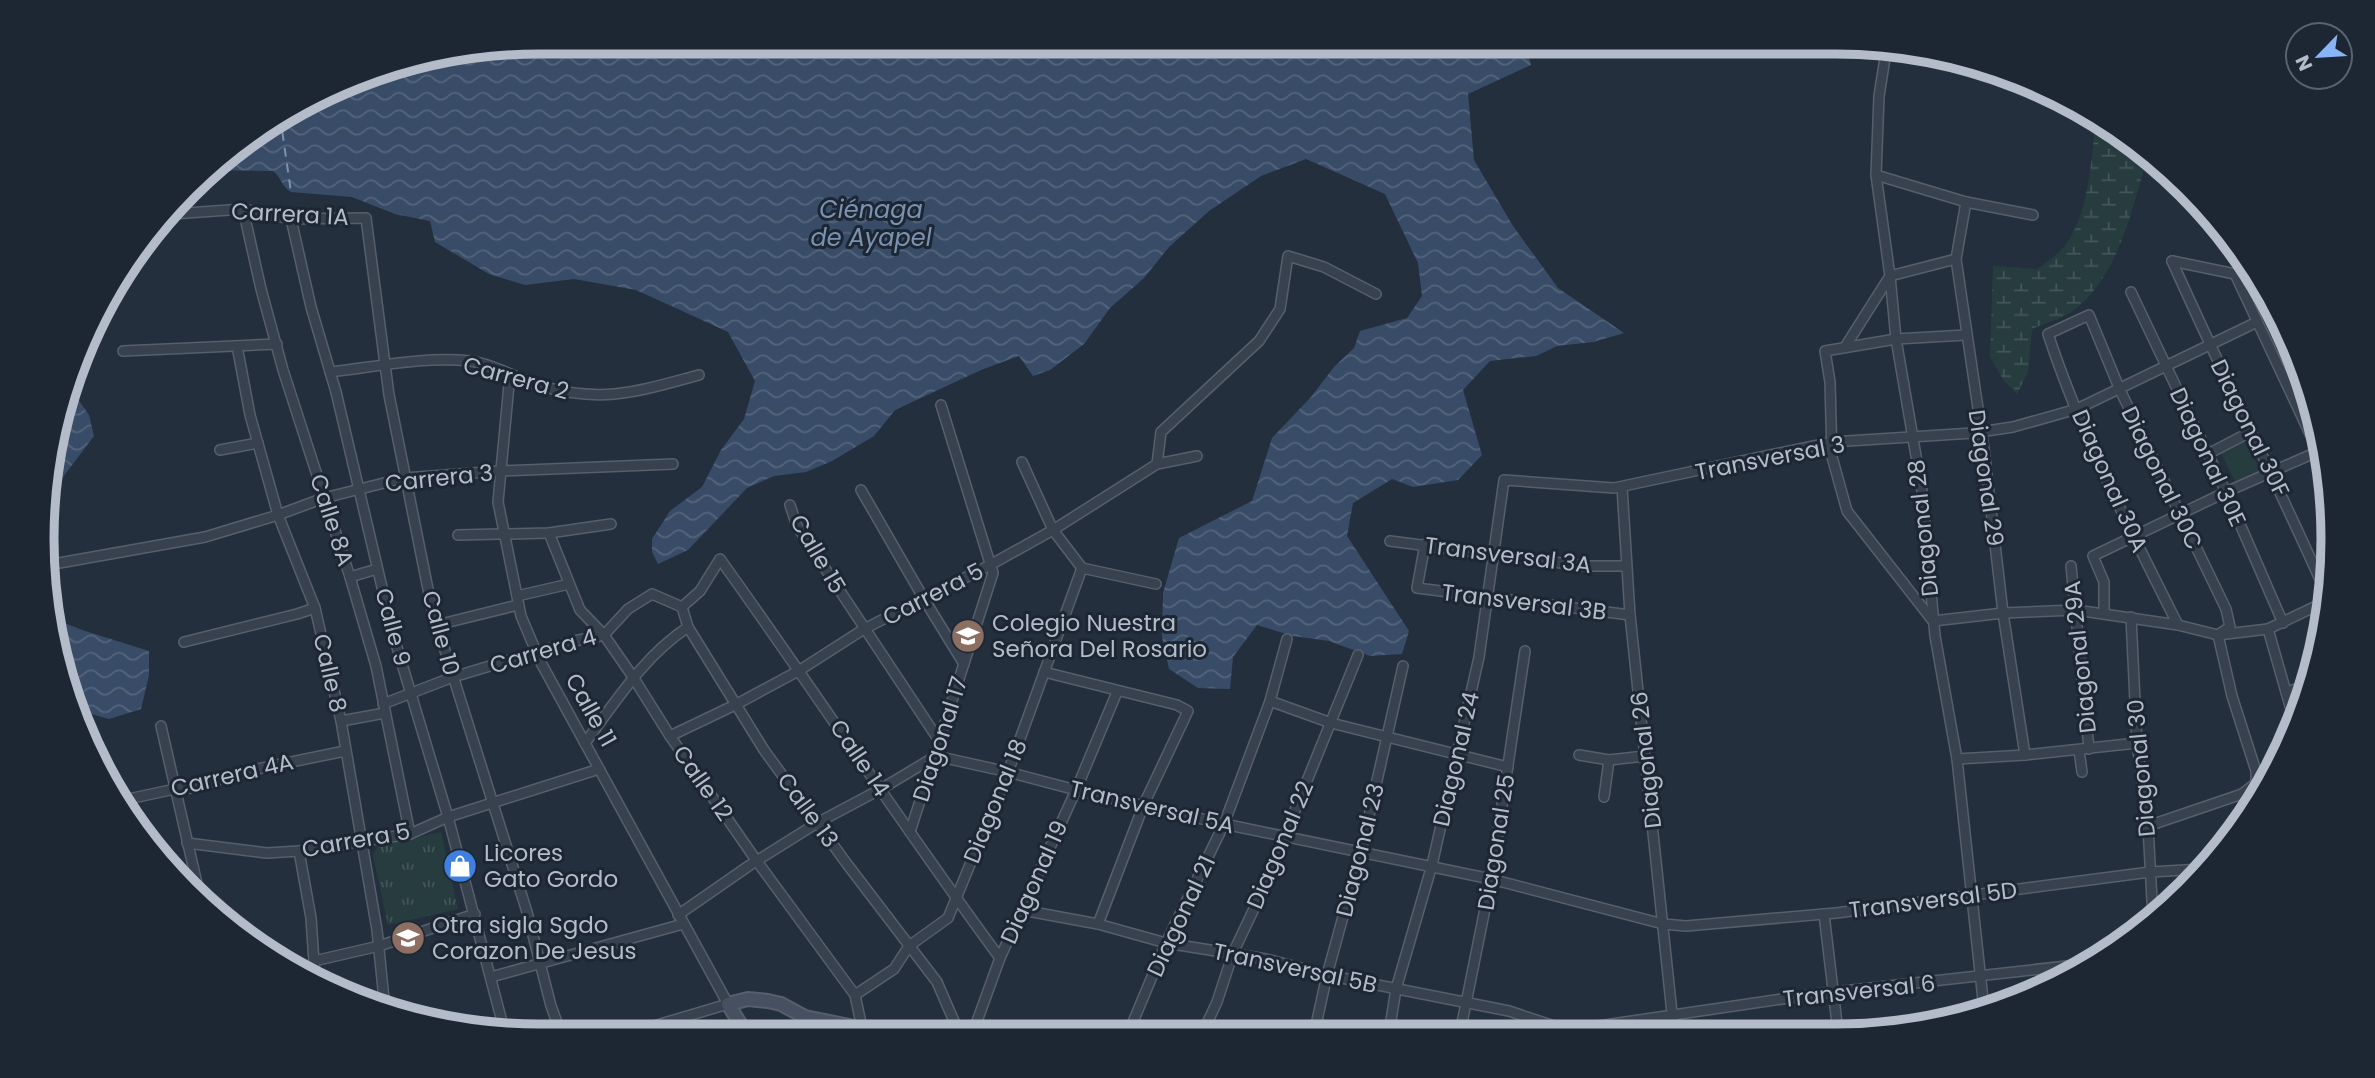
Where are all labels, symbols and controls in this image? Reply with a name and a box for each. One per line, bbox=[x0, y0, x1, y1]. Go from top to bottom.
north arrow bbox=[2284, 21, 2354, 91]
text: N bbox=[2289, 51, 2319, 75]
water label: Ciénaga de Ayapel bbox=[810, 193, 932, 254]
street label: Carrera 1A bbox=[230, 195, 350, 233]
street label: Carrera 2 bbox=[460, 349, 572, 407]
street label: Diagonal 30F bbox=[2203, 354, 2297, 502]
street label: Diagonal 30E bbox=[2162, 382, 2254, 532]
street label: Diagonal 30C bbox=[2114, 401, 2210, 555]
street label: Diagonal 30A bbox=[2064, 404, 2156, 558]
street label: Diagonal 29 bbox=[1961, 408, 2011, 548]
street label: Transversal 3 bbox=[1692, 428, 1848, 488]
street label: Carrera 3 bbox=[383, 456, 495, 500]
street label: Diagonal 28 bbox=[1900, 458, 1946, 598]
street label: Calle 8A bbox=[302, 470, 362, 570]
street label: Calle 15 bbox=[782, 508, 854, 600]
street label: Transversal 3A bbox=[1423, 529, 1593, 581]
street label: Carrera 5 bbox=[877, 555, 989, 633]
street label: Transversal 3B bbox=[1440, 576, 1608, 628]
street label: Diagonal 29A bbox=[2056, 579, 2104, 735]
street label: Calle 9 bbox=[367, 584, 419, 670]
street label: Calle 10 bbox=[414, 587, 468, 679]
place label: Colegio Nuestra Señora Del Rosario bbox=[992, 607, 1207, 665]
school or university icon: Colegio Nuestra Señora Del Rosario bbox=[949, 617, 987, 655]
street label: Carrera 4 bbox=[486, 621, 600, 681]
street label: Calle 8 bbox=[305, 631, 355, 715]
street label: Calle 11 bbox=[558, 667, 624, 753]
street label: Diagonal 17 bbox=[905, 672, 975, 806]
street label: Diagonal 24 bbox=[1425, 688, 1487, 830]
street label: Diagonal 26 bbox=[1623, 690, 1669, 830]
street label: Diagonal 30 bbox=[2119, 698, 2163, 838]
street label: Calle 14 bbox=[822, 713, 898, 803]
street label: Diagonal 18 bbox=[955, 734, 1035, 868]
street label: Calle 12 bbox=[665, 739, 741, 827]
street label: Carrera 4A bbox=[168, 745, 296, 805]
street label: Calle 13 bbox=[770, 766, 846, 854]
street label: Transversal 5A bbox=[1066, 772, 1238, 842]
street label: Diagonal 25 bbox=[1469, 772, 1523, 912]
street label: Diagonal 22 bbox=[1239, 776, 1321, 914]
street label: Diagonal 23 bbox=[1328, 780, 1392, 920]
street label: Carrera 5 bbox=[299, 815, 413, 865]
street label: Diagonal 19 bbox=[993, 815, 1075, 949]
place label: Licores Gato Gordo bbox=[484, 837, 618, 895]
shop icon: Licores Gato Gordo bbox=[441, 847, 479, 885]
street label: Diagonal 21 bbox=[1139, 850, 1223, 982]
street label: Transversal 5D bbox=[1847, 874, 2019, 926]
place label: Otra sigla Sgdo Corazon De Jesus bbox=[432, 909, 637, 967]
school or university icon: Otra sigla Sgdo Corazon De Jesus bbox=[389, 919, 427, 957]
street label: Transversal 5B bbox=[1210, 935, 1380, 1001]
street label: Transversal 6 bbox=[1781, 967, 1937, 1015]

